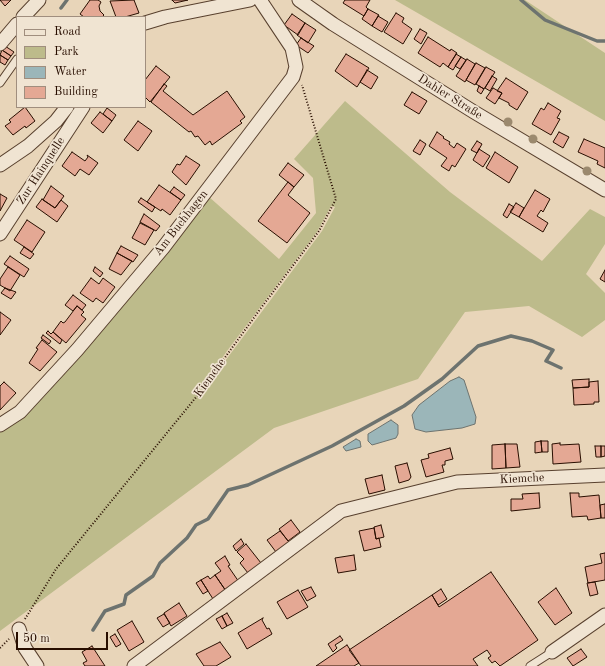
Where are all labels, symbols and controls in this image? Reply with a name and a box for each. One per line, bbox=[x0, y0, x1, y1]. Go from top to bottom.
legend bbox=[16, 16, 146, 108]
text: Road bbox=[54, 26, 81, 38]
text: Park bbox=[54, 46, 79, 58]
text: Water bbox=[54, 66, 86, 78]
street label: Dahler Straße bbox=[415, 72, 485, 122]
text: Building bbox=[54, 86, 98, 98]
street label: Zur Hainquelle bbox=[14, 135, 68, 207]
street label: Am Buchhagen bbox=[151, 187, 211, 259]
street label: Kiemche bbox=[191, 356, 229, 400]
street label: Kiemche bbox=[499, 471, 545, 487]
scale bar bbox=[18, 624, 110, 650]
text: 50 m bbox=[23, 633, 50, 645]

